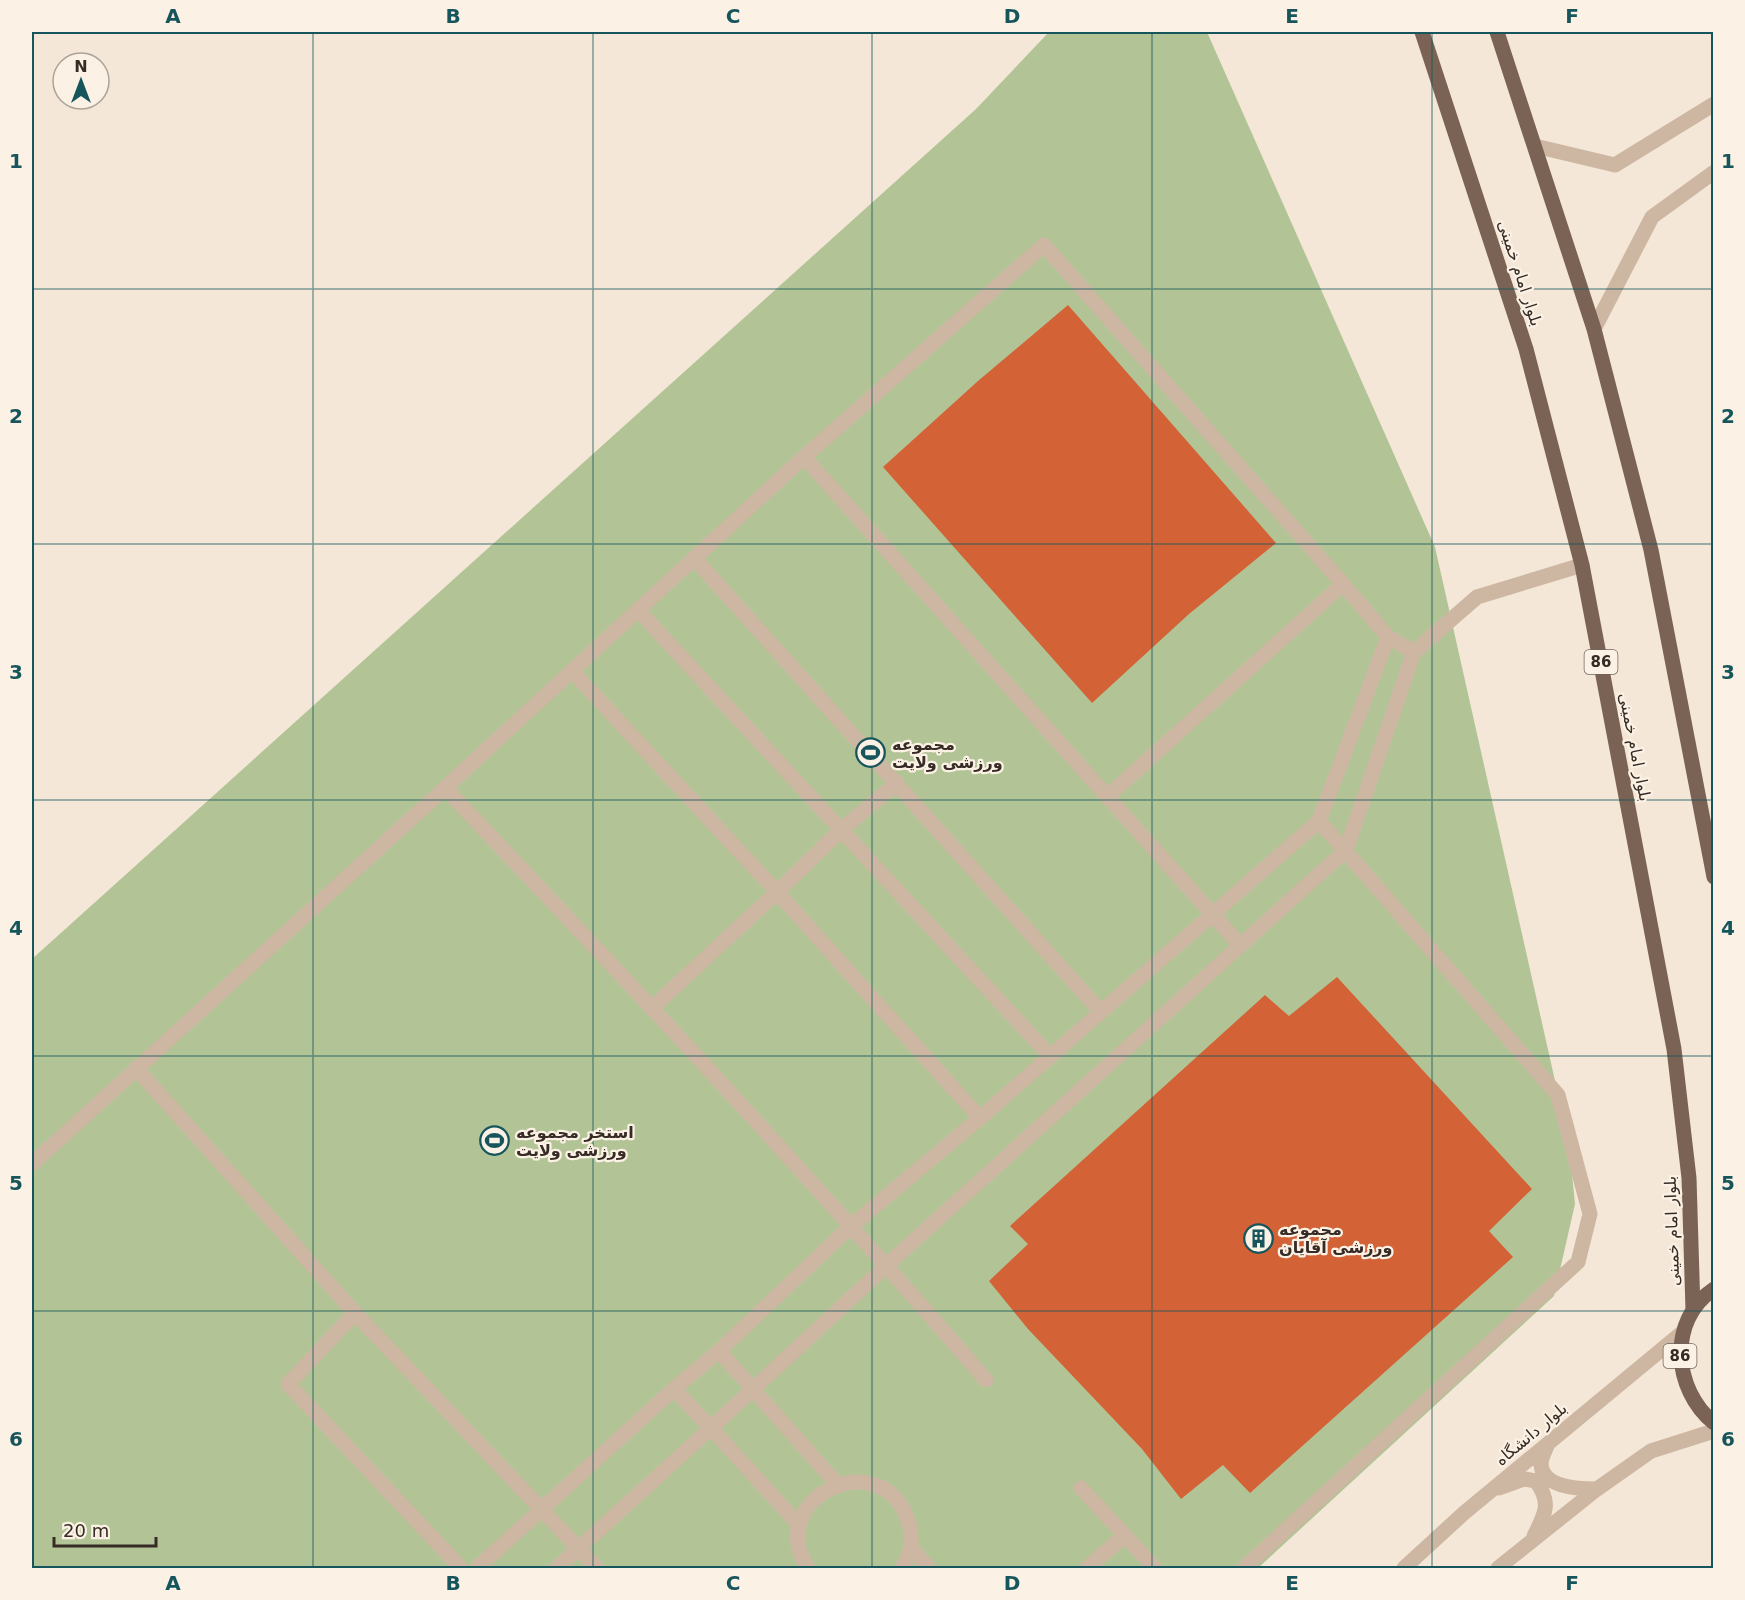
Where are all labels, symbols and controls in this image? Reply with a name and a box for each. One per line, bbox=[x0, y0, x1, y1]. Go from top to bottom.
text: A bbox=[165, 4, 181, 28]
text: B bbox=[445, 4, 461, 28]
text: C bbox=[726, 4, 740, 28]
text: D bbox=[1004, 4, 1020, 28]
text: E bbox=[1285, 4, 1299, 28]
text: F bbox=[1565, 4, 1579, 28]
north arrow bbox=[51, 51, 111, 111]
text: N bbox=[74, 57, 88, 76]
text: 1 bbox=[9, 149, 23, 173]
text: 1 bbox=[1721, 149, 1735, 173]
street label: بلوار امام خمینی bbox=[1493, 218, 1546, 329]
text: 2 bbox=[9, 404, 23, 428]
text: 2 bbox=[1721, 404, 1735, 428]
road number: 86 bbox=[1584, 650, 1618, 674]
text: 3 bbox=[9, 660, 23, 684]
text: 3 bbox=[1721, 660, 1735, 684]
street label: بلوار امام خمینی bbox=[1614, 691, 1655, 803]
place label: مجموعه ورزشی ولایت bbox=[892, 735, 1003, 772]
sports icon: مجموعه ورزشی ولایت bbox=[855, 737, 887, 769]
text: 4 bbox=[9, 916, 23, 940]
text: 4 bbox=[1721, 916, 1735, 940]
place label: استخر مجموعه ورزشی ولایت bbox=[516, 1123, 634, 1160]
sports icon: استخر مجموعه ورزشی ولایت bbox=[479, 1125, 511, 1157]
text: 5 bbox=[9, 1171, 23, 1195]
text: 5 bbox=[1721, 1171, 1735, 1195]
street label: بلوار امام خمینی bbox=[1661, 1176, 1684, 1286]
place label: مجموعه ورزشی آقایان bbox=[1279, 1220, 1393, 1257]
building icon: مجموعه ورزشی آقایان bbox=[1242, 1222, 1274, 1254]
road number: 86 bbox=[1664, 1344, 1696, 1368]
street label: بلوار دانشگاه bbox=[1491, 1399, 1571, 1470]
text: 6 bbox=[9, 1427, 23, 1451]
text: 6 bbox=[1721, 1427, 1735, 1451]
scale bar bbox=[54, 1510, 156, 1548]
text: 20 m bbox=[63, 1520, 109, 1541]
text: A bbox=[165, 1571, 181, 1595]
text: B bbox=[445, 1571, 461, 1595]
text: C bbox=[726, 1571, 740, 1595]
text: D bbox=[1004, 1571, 1020, 1595]
text: E bbox=[1285, 1571, 1299, 1595]
text: F bbox=[1565, 1571, 1579, 1595]

